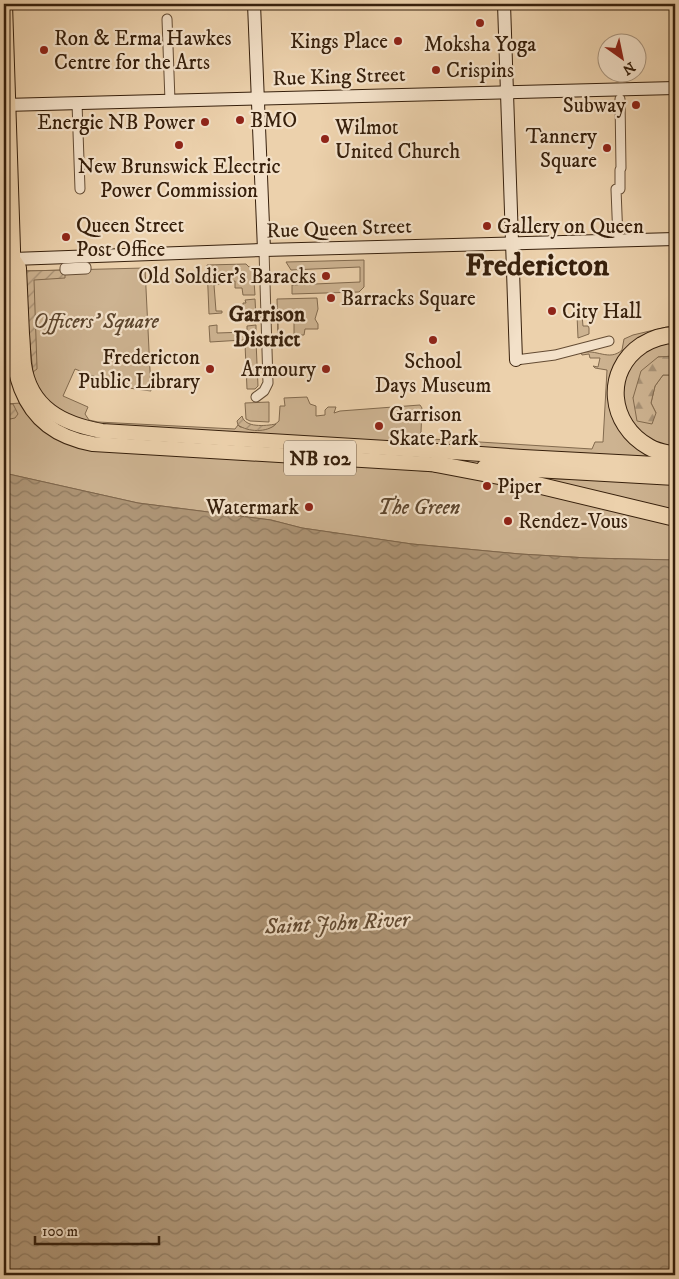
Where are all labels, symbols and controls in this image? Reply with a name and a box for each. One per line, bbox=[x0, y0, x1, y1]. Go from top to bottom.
marker: Moksha Yoga bbox=[474, 17, 486, 29]
place label: Ron & Erma Hawkes Centre for the Arts bbox=[54, 26, 232, 76]
place label: Kings Place bbox=[290, 29, 388, 55]
place label: Moksha Yoga bbox=[424, 32, 536, 58]
north arrow bbox=[596, 32, 646, 82]
marker: Kings Place bbox=[392, 35, 404, 47]
marker: Ron & Erma Hawkes Centre for the Arts bbox=[38, 44, 50, 56]
text: N bbox=[618, 57, 638, 79]
place label: Crispins bbox=[446, 58, 514, 84]
street label: Rue King Street bbox=[272, 62, 406, 92]
marker: Crispins bbox=[430, 64, 442, 76]
place label: Subway bbox=[563, 93, 627, 119]
marker: Subway bbox=[630, 99, 642, 111]
place label: BMO bbox=[250, 108, 297, 134]
place label: Energie NB Power bbox=[37, 110, 195, 136]
marker: BMO bbox=[234, 114, 246, 126]
place label: Wilmot United Church bbox=[334, 115, 460, 165]
marker: Energie NB Power bbox=[199, 116, 211, 128]
place label: Tannery Square bbox=[526, 124, 598, 174]
marker: Wilmot United Church bbox=[319, 133, 331, 145]
marker: New Brunswick Electric Power Commission bbox=[173, 139, 185, 151]
marker: Tannery Square bbox=[601, 142, 613, 154]
place label: New Brunswick Electric Power Commission bbox=[77, 154, 281, 204]
place label: Queen Street Post Office bbox=[76, 213, 185, 263]
street label: Rue Queen Street bbox=[266, 213, 412, 245]
place label: Gallery on Queen bbox=[497, 214, 644, 240]
marker: Gallery on Queen bbox=[481, 220, 493, 232]
marker: Queen Street Post Office bbox=[60, 231, 72, 243]
district label: Fredericton bbox=[465, 247, 610, 285]
place label: Old Soldier's Baracks bbox=[138, 264, 316, 290]
marker: Old Soldier's Baracks bbox=[320, 270, 332, 282]
place label: Barracks Square bbox=[341, 286, 476, 312]
marker: Barracks Square bbox=[325, 292, 337, 304]
place label: City Hall bbox=[562, 299, 642, 325]
district label: Garrison District bbox=[229, 301, 306, 353]
marker: City Hall bbox=[546, 305, 558, 317]
park label: Officers' Square bbox=[33, 309, 160, 336]
marker: School Days Museum bbox=[427, 334, 439, 346]
place label: Fredericton Public Library bbox=[78, 345, 201, 395]
place label: School Days Museum bbox=[375, 349, 492, 399]
place label: Armoury bbox=[241, 357, 317, 383]
marker: Fredericton Public Library bbox=[204, 363, 216, 375]
marker: Armoury bbox=[320, 363, 332, 375]
place label: Garrison Skate Park bbox=[389, 402, 479, 452]
marker: Garrison Skate Park bbox=[373, 420, 385, 432]
road number: NB 102 bbox=[284, 440, 356, 476]
place label: Piper bbox=[497, 474, 542, 500]
marker: Piper bbox=[481, 480, 493, 492]
place label: Watermark bbox=[205, 495, 300, 521]
park label: The Green bbox=[378, 495, 461, 521]
marker: Watermark bbox=[303, 501, 315, 513]
place label: Rendez-Vous bbox=[518, 509, 628, 535]
marker: Rendez-Vous bbox=[502, 515, 514, 527]
water label: Saint John River bbox=[263, 906, 412, 941]
scale bar bbox=[35, 1214, 159, 1246]
text: 100 m bbox=[42, 1222, 78, 1241]

